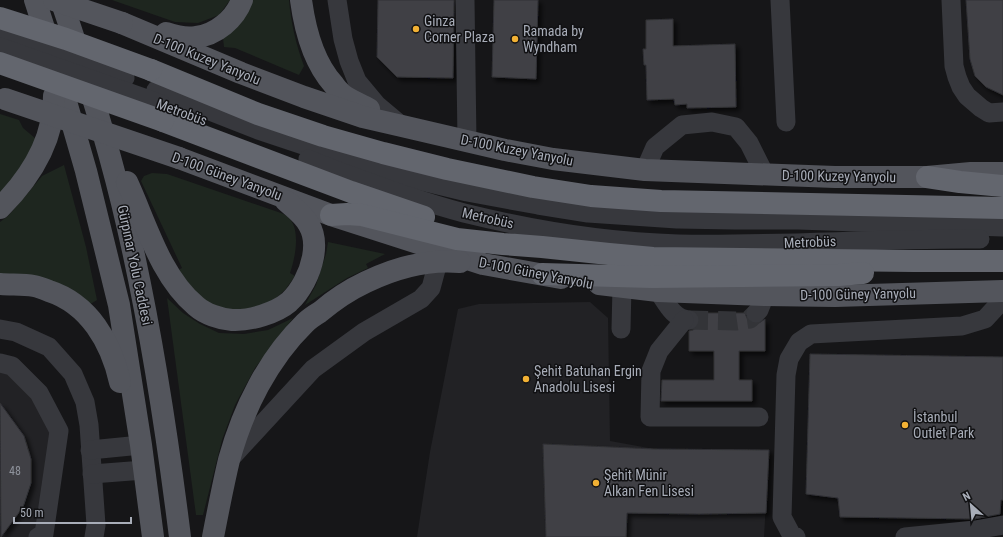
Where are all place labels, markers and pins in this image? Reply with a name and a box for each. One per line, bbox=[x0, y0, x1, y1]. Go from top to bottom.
place label: Ginza Corner Plaza bbox=[424, 13, 495, 45]
place label: Ramada by Wyndham bbox=[523, 23, 584, 55]
marker: Ginza Corner Plaza bbox=[411, 24, 421, 34]
marker: Ramada by Wyndham bbox=[510, 34, 520, 44]
place label: Şehit Batuhan Ergin Anadolu Lisesi bbox=[534, 363, 642, 395]
marker: Şehit Batuhan Ergin Anadolu Lisesi bbox=[521, 374, 531, 384]
place label: İstanbul Outlet Park bbox=[913, 409, 975, 441]
marker: İstanbul Outlet Park bbox=[900, 420, 910, 430]
place label: Şehit Münir Alkan Fen Lisesi bbox=[604, 467, 694, 499]
marker: Şehit Münir Alkan Fen Lisesi bbox=[591, 478, 601, 488]

